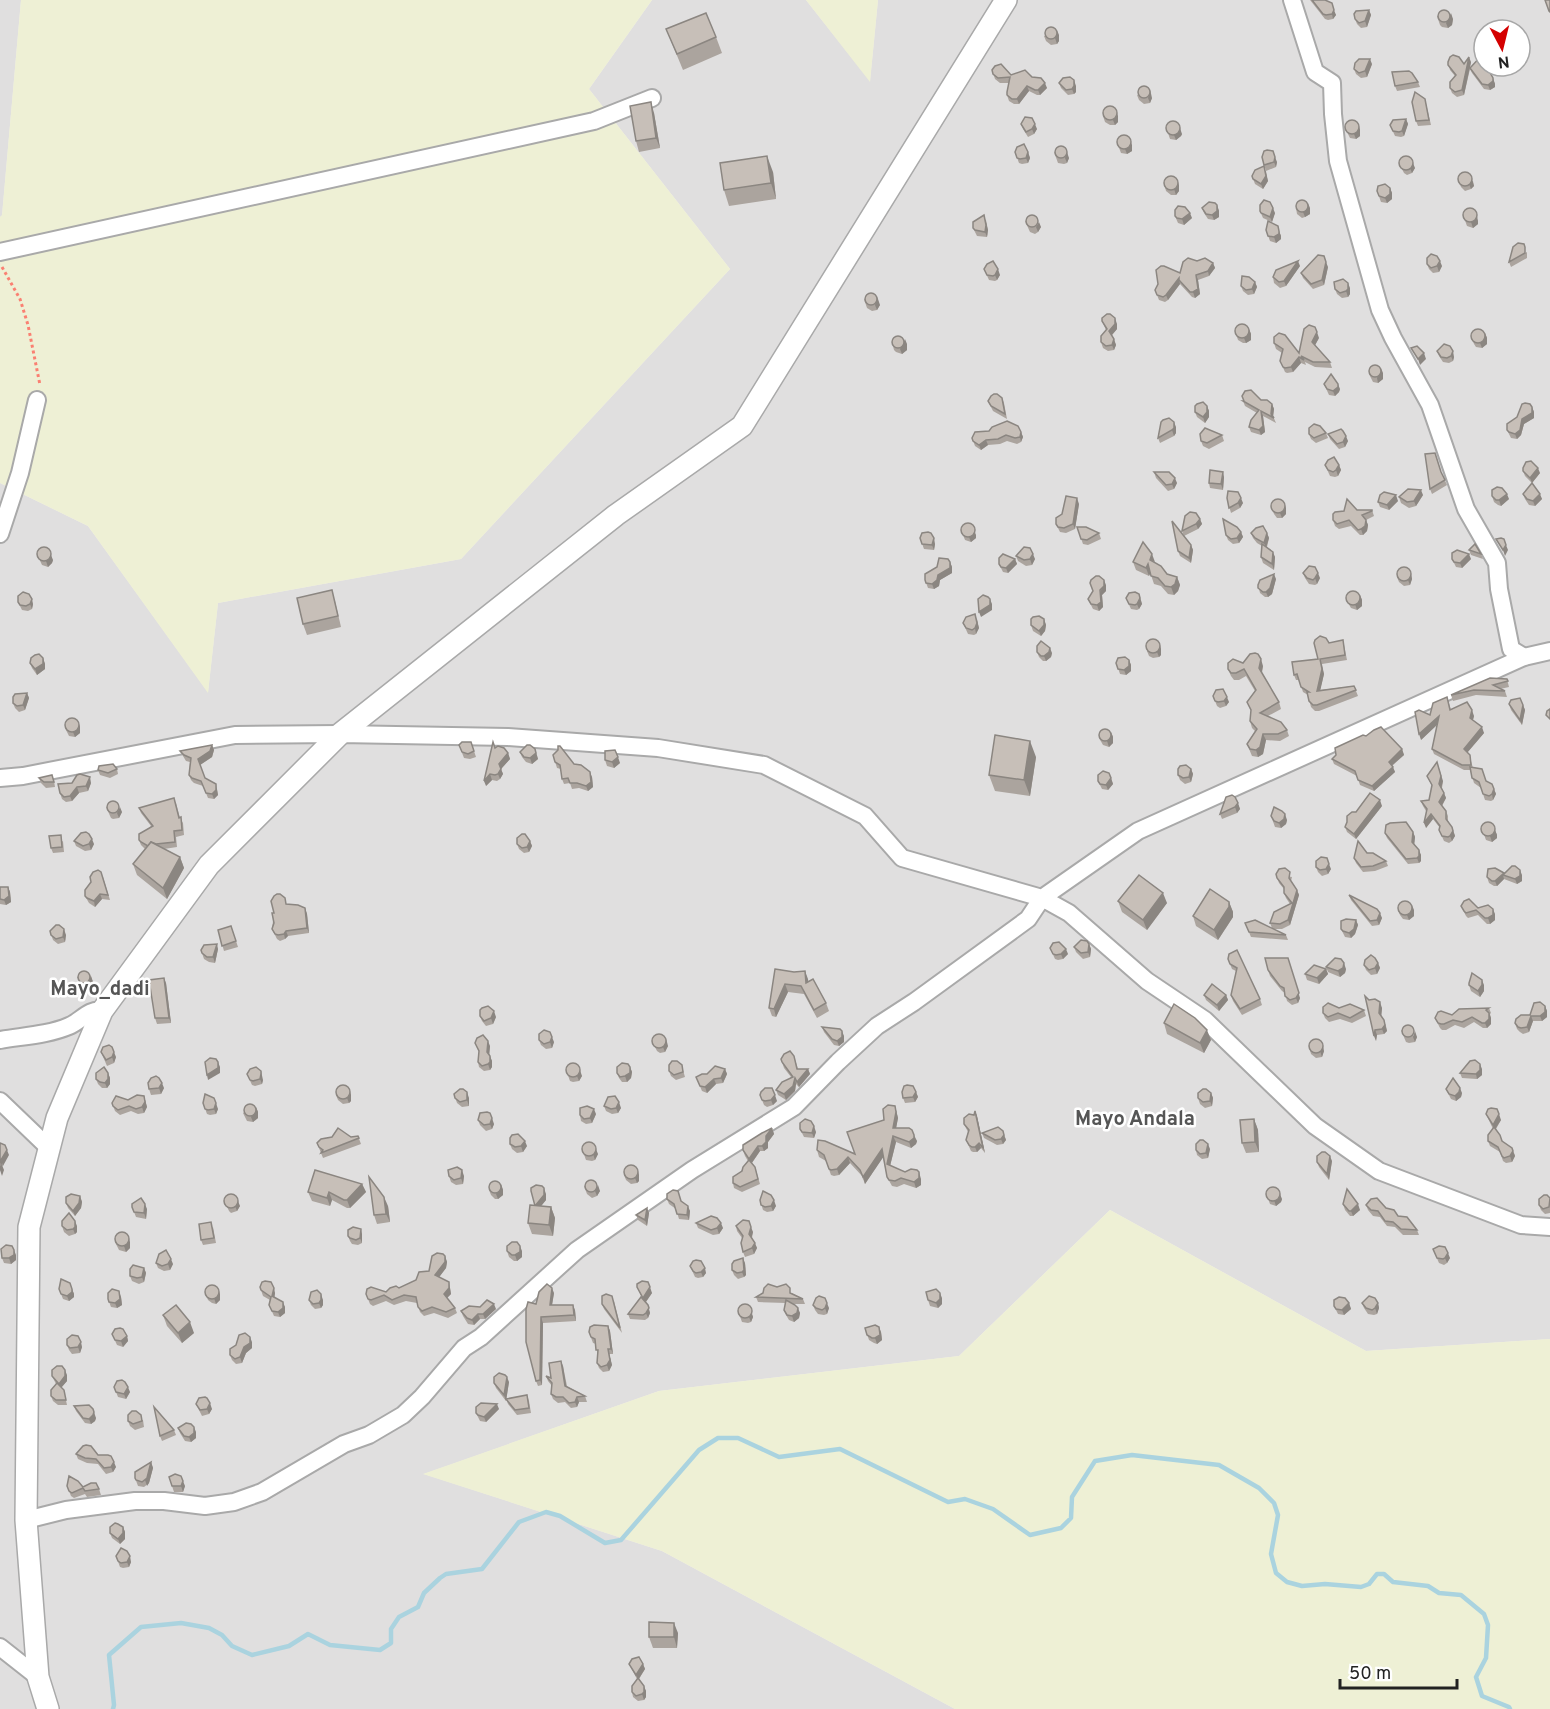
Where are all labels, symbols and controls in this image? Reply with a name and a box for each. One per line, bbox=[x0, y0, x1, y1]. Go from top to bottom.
north arrow bbox=[1472, 18, 1532, 78]
text: N bbox=[1497, 50, 1511, 72]
district label: Mayo_dadi bbox=[50, 977, 150, 1003]
district label: Mayo Andala bbox=[1075, 1107, 1195, 1133]
scale bar bbox=[1340, 1652, 1457, 1690]
text: 50 m bbox=[1349, 1663, 1391, 1686]

